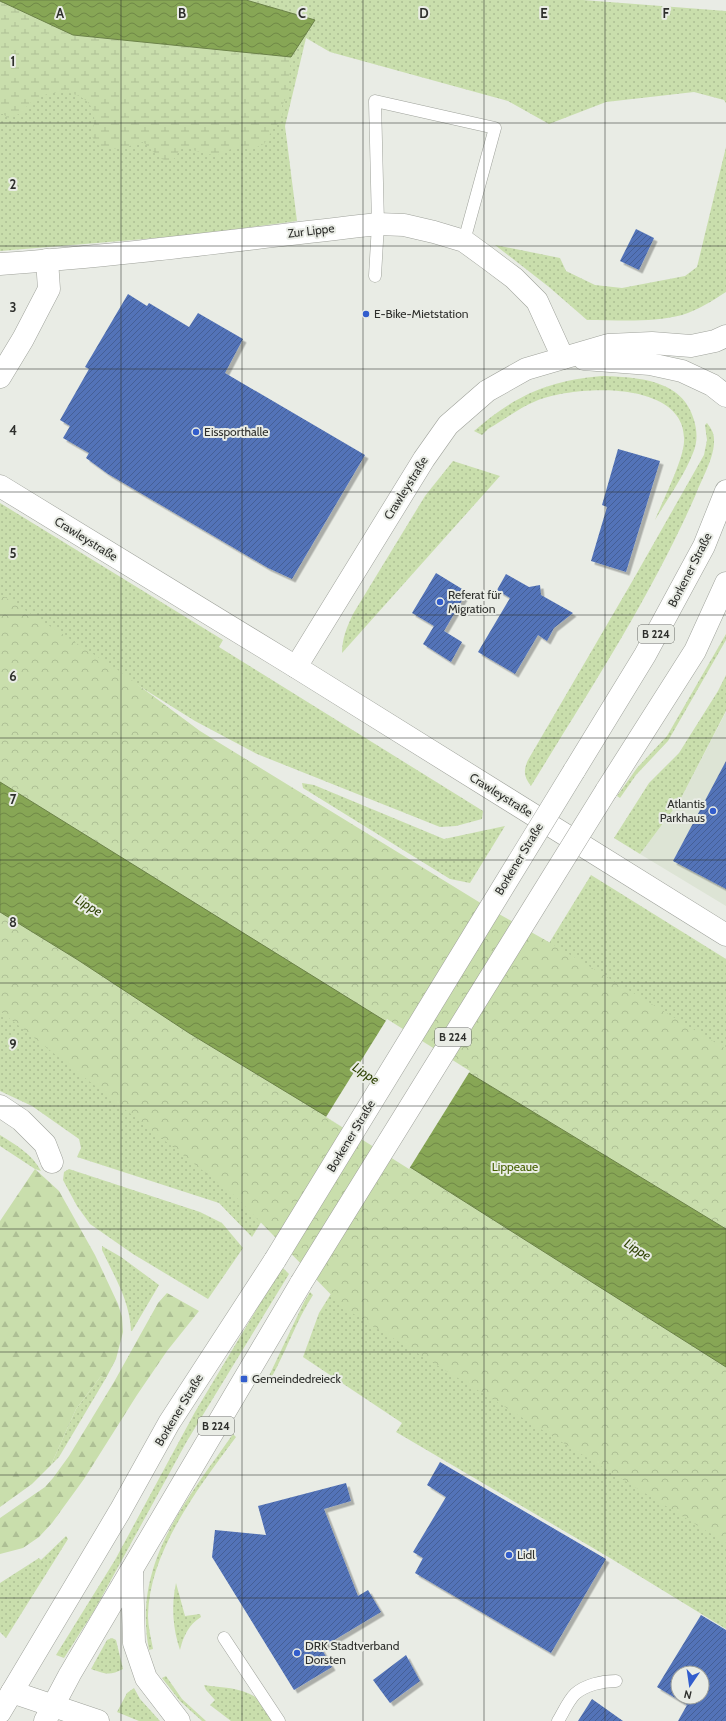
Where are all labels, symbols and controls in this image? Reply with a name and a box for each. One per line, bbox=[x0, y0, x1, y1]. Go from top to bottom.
text: A bbox=[56, 5, 65, 21]
text: B bbox=[178, 5, 186, 21]
text: C bbox=[298, 5, 306, 21]
text: D bbox=[419, 5, 429, 21]
text: E bbox=[540, 5, 548, 21]
text: F bbox=[663, 5, 670, 21]
text: 1 bbox=[11, 53, 15, 69]
text: 2 bbox=[10, 176, 17, 192]
street label: Zur Lippe bbox=[287, 220, 335, 241]
text: 3 bbox=[9, 299, 17, 315]
place label: E-Bike-Mietstation bbox=[374, 306, 469, 321]
marker: E-Bike-Mietstation bbox=[361, 309, 371, 319]
text: 4 bbox=[9, 422, 17, 438]
place label: Eissporthalle bbox=[204, 424, 269, 439]
marker: Eissporthalle bbox=[191, 427, 201, 437]
street label: Crawleystraße bbox=[380, 453, 431, 522]
street label: Crawleystraße bbox=[52, 513, 121, 564]
street label: Borkener Straße bbox=[664, 530, 715, 609]
text: 5 bbox=[10, 545, 17, 561]
place label: Referat für Migration bbox=[448, 587, 502, 616]
marker: Referat für Migration bbox=[435, 597, 445, 607]
road number: B 224 bbox=[638, 625, 674, 643]
text: 6 bbox=[9, 668, 17, 684]
street label: Crawleystraße bbox=[467, 769, 536, 820]
text: 7 bbox=[10, 791, 17, 807]
place label: Atlantis Parkhaus bbox=[660, 796, 705, 825]
marker: Atlantis Parkhaus bbox=[708, 806, 718, 816]
street label: Borkener Straße bbox=[491, 820, 546, 898]
water label: Lippe bbox=[73, 891, 105, 919]
text: 8 bbox=[9, 914, 17, 930]
road number: B 224 bbox=[435, 1028, 471, 1046]
text: 9 bbox=[9, 1036, 17, 1052]
water label: Lippe bbox=[350, 1059, 382, 1087]
street label: Borkener Straße bbox=[323, 1097, 378, 1175]
park label: Lippeaue bbox=[492, 1159, 538, 1174]
water label: Lippe bbox=[622, 1235, 654, 1263]
street label: Borkener Straße bbox=[151, 1371, 206, 1449]
place label: Gemeindedreieck bbox=[252, 1371, 341, 1386]
marker: Gemeindedreieck bbox=[239, 1374, 249, 1384]
road number: B 224 bbox=[198, 1417, 234, 1435]
place label: Lidl bbox=[517, 1547, 535, 1562]
marker: Lidl bbox=[504, 1550, 514, 1560]
place label: DRK Stadtverband Dorsten bbox=[305, 1638, 399, 1667]
marker: DRK Stadtverband Dorsten bbox=[292, 1648, 302, 1658]
north arrow bbox=[670, 1665, 710, 1705]
text: N bbox=[682, 1687, 693, 1702]

